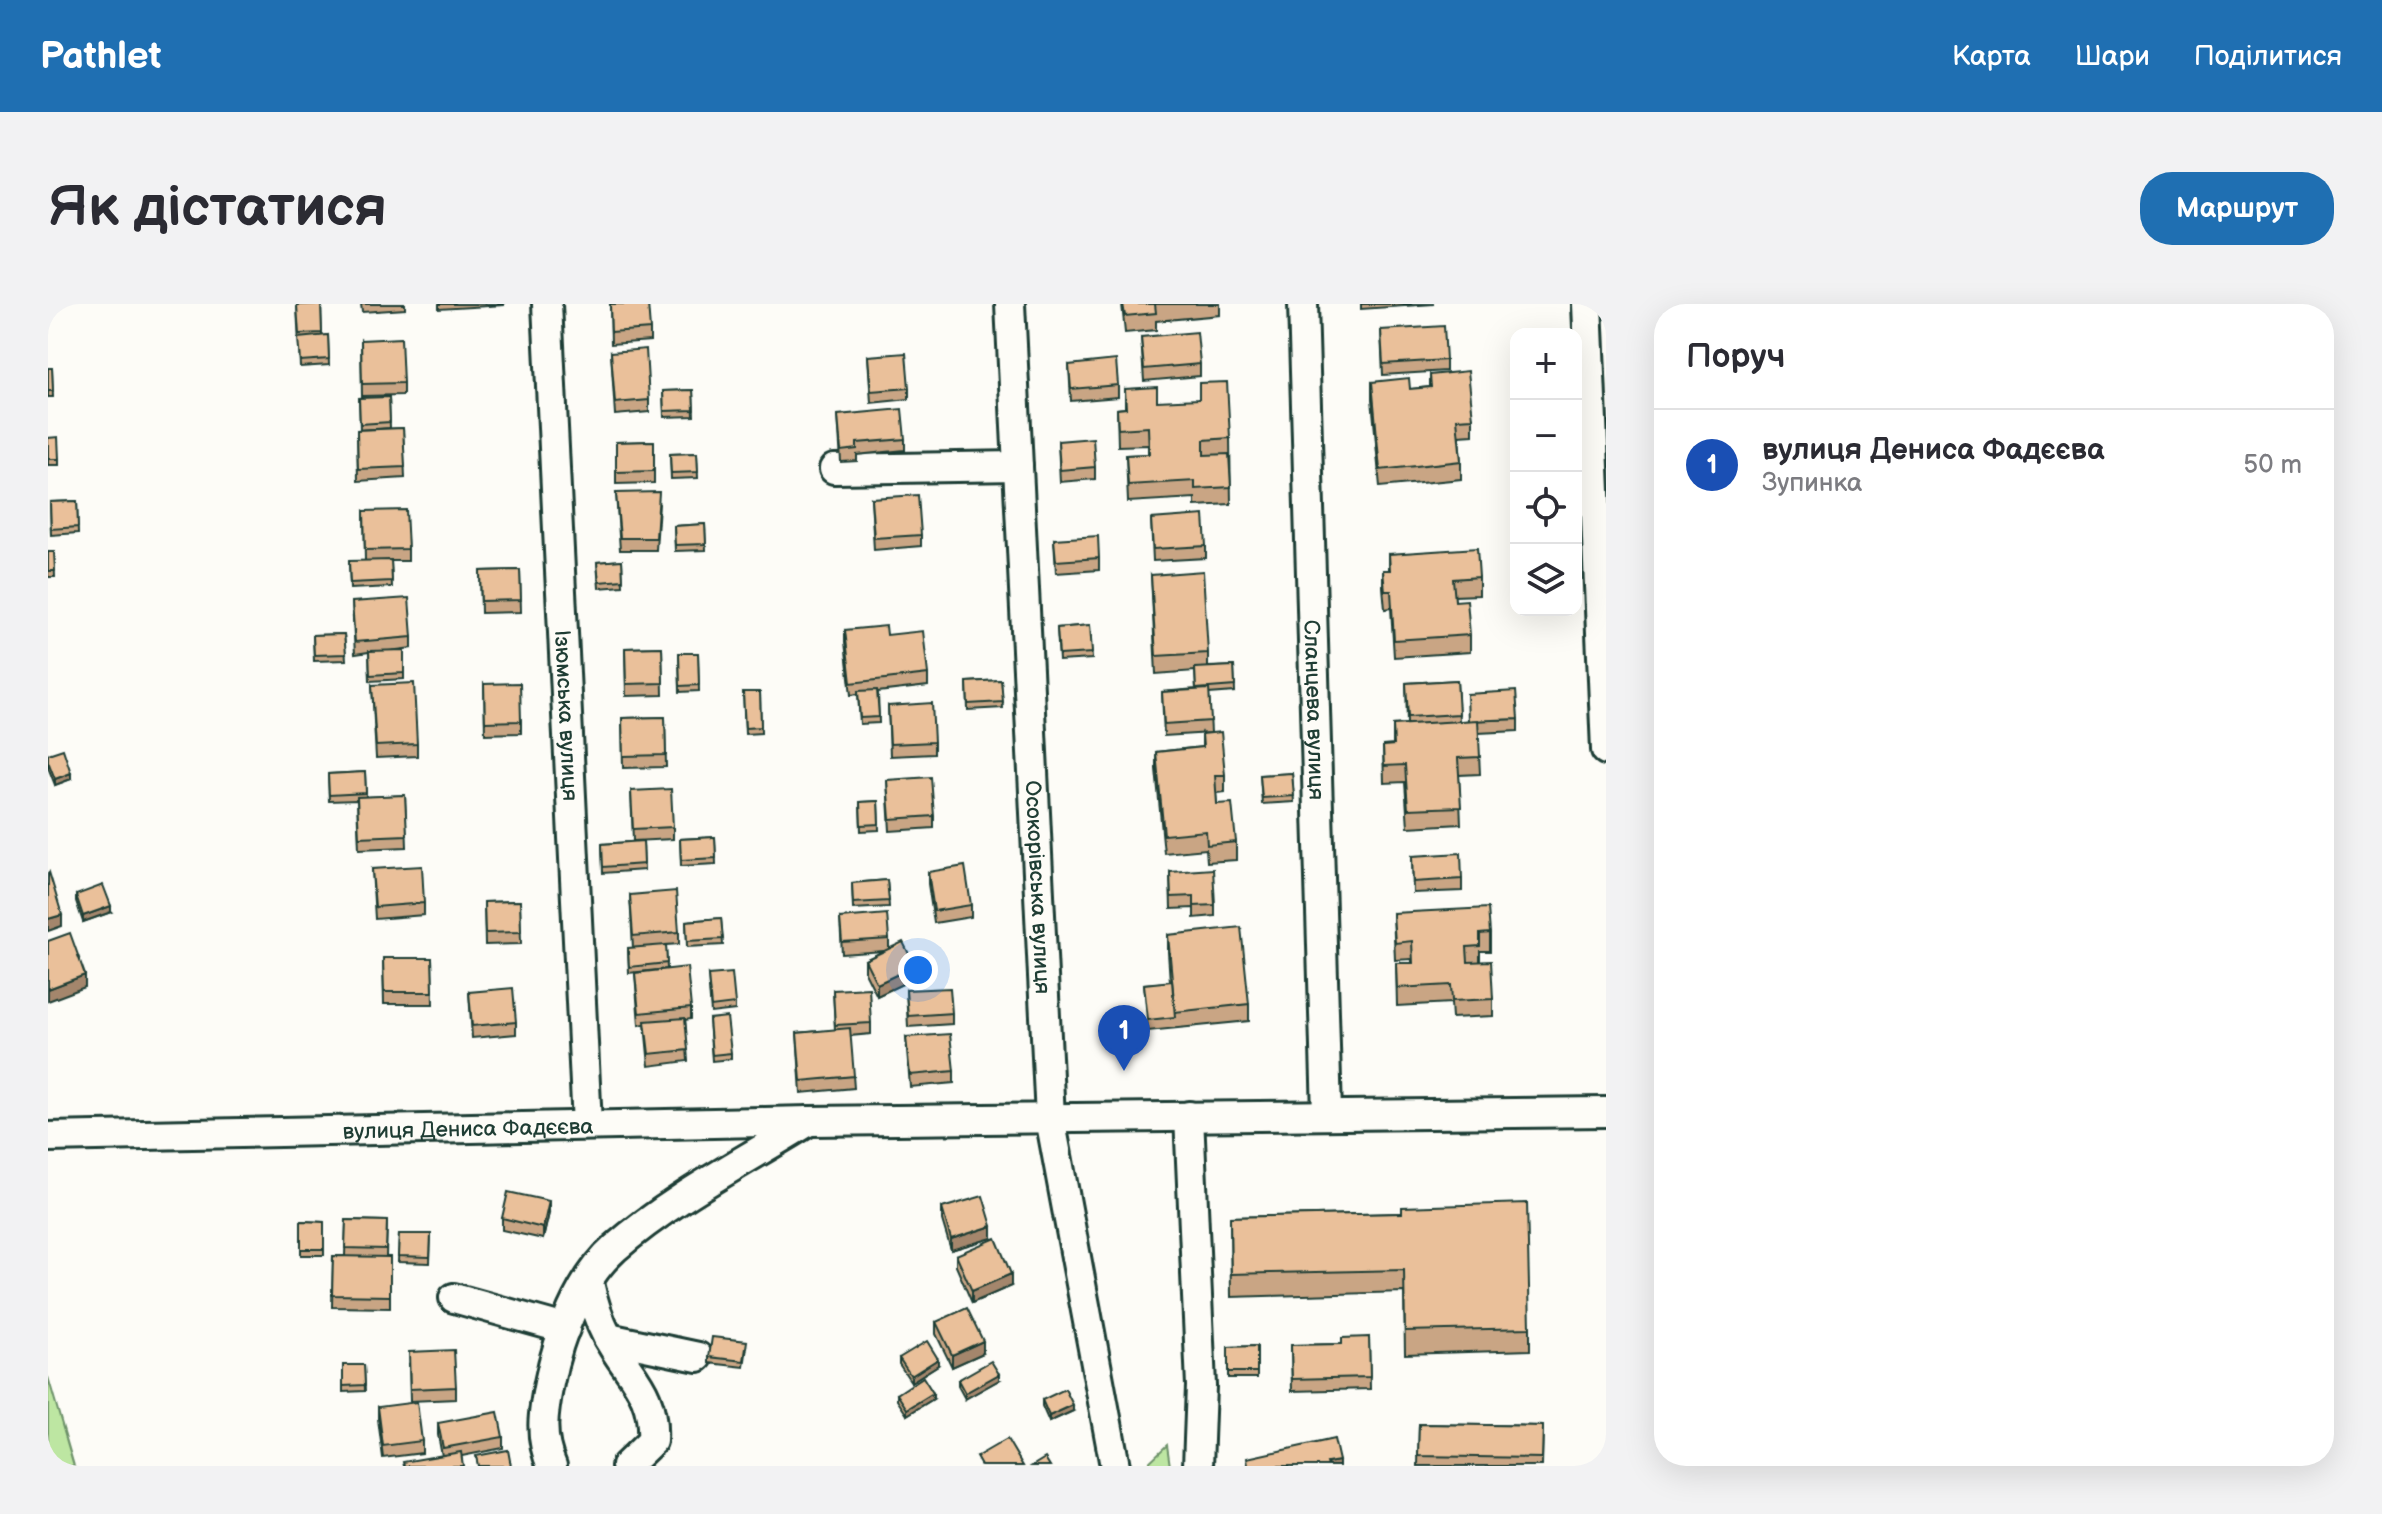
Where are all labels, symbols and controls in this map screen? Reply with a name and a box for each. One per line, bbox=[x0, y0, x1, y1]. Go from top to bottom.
text: Pathlet bbox=[40, 34, 161, 79]
text: Карта bbox=[1952, 40, 2031, 73]
text: Шари bbox=[2075, 40, 2150, 73]
text: Поділитися bbox=[2194, 40, 2342, 73]
button: Маршрут bbox=[2140, 172, 2334, 245]
text: Як дістатися bbox=[48, 175, 387, 242]
map controls bbox=[1510, 328, 1582, 616]
button: + bbox=[1510, 328, 1582, 400]
text: Поруч bbox=[1686, 336, 1785, 377]
button: − bbox=[1510, 400, 1582, 472]
text: вулиця Дениса Фадєєва bbox=[1762, 432, 2104, 468]
text: 1 bbox=[1707, 450, 1717, 481]
text: 50 m bbox=[2243, 450, 2302, 481]
text: Зупинка bbox=[1762, 468, 1862, 499]
button: locate bbox=[1510, 472, 1582, 544]
button: layers bbox=[1510, 544, 1582, 616]
street label: Сланцева вулиця bbox=[1297, 619, 1330, 800]
street label: Ізюмська вулиця bbox=[548, 629, 583, 802]
street label: Осокорівська вулиця bbox=[1018, 780, 1056, 995]
your location bbox=[898, 950, 938, 990]
pin: 1 bbox=[1098, 1005, 1150, 1071]
street label: вулиця Дениса Фадєєва bbox=[342, 1114, 594, 1146]

